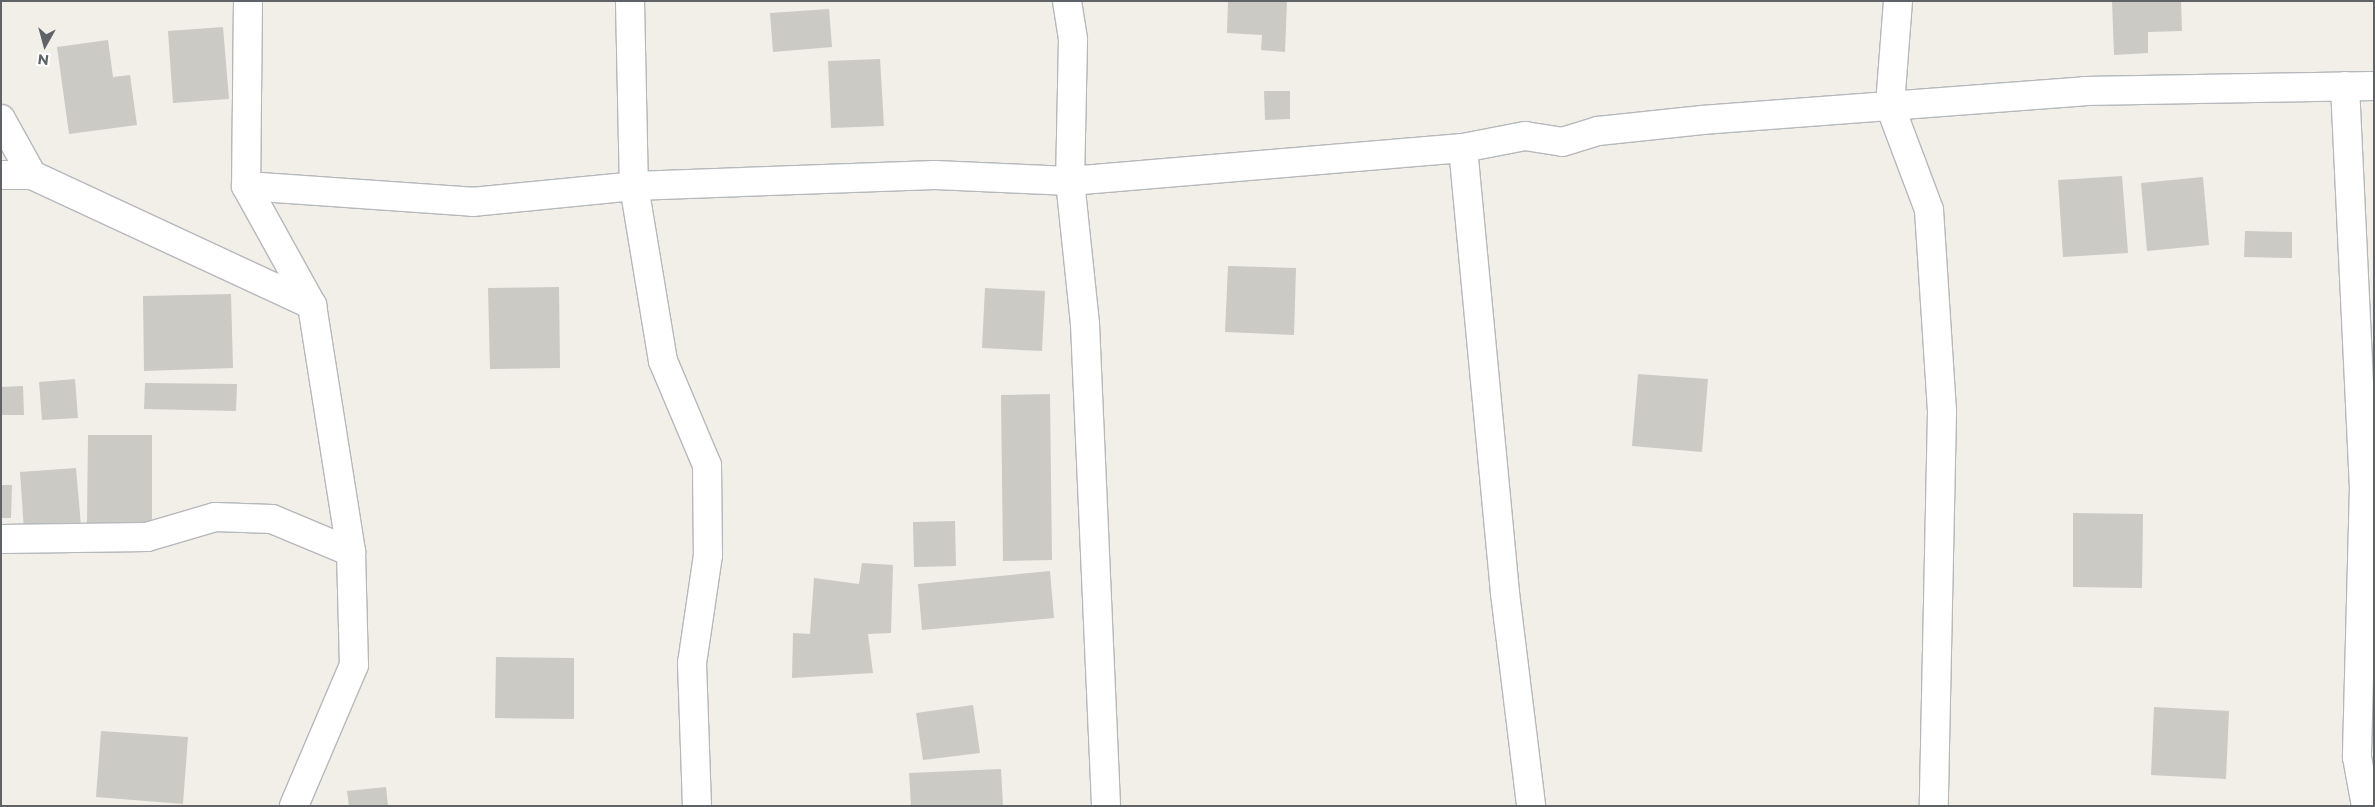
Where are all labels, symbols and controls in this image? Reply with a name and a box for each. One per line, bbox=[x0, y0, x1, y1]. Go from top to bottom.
north arrow bbox=[20, 20, 70, 70]
text: N bbox=[36, 50, 50, 70]

